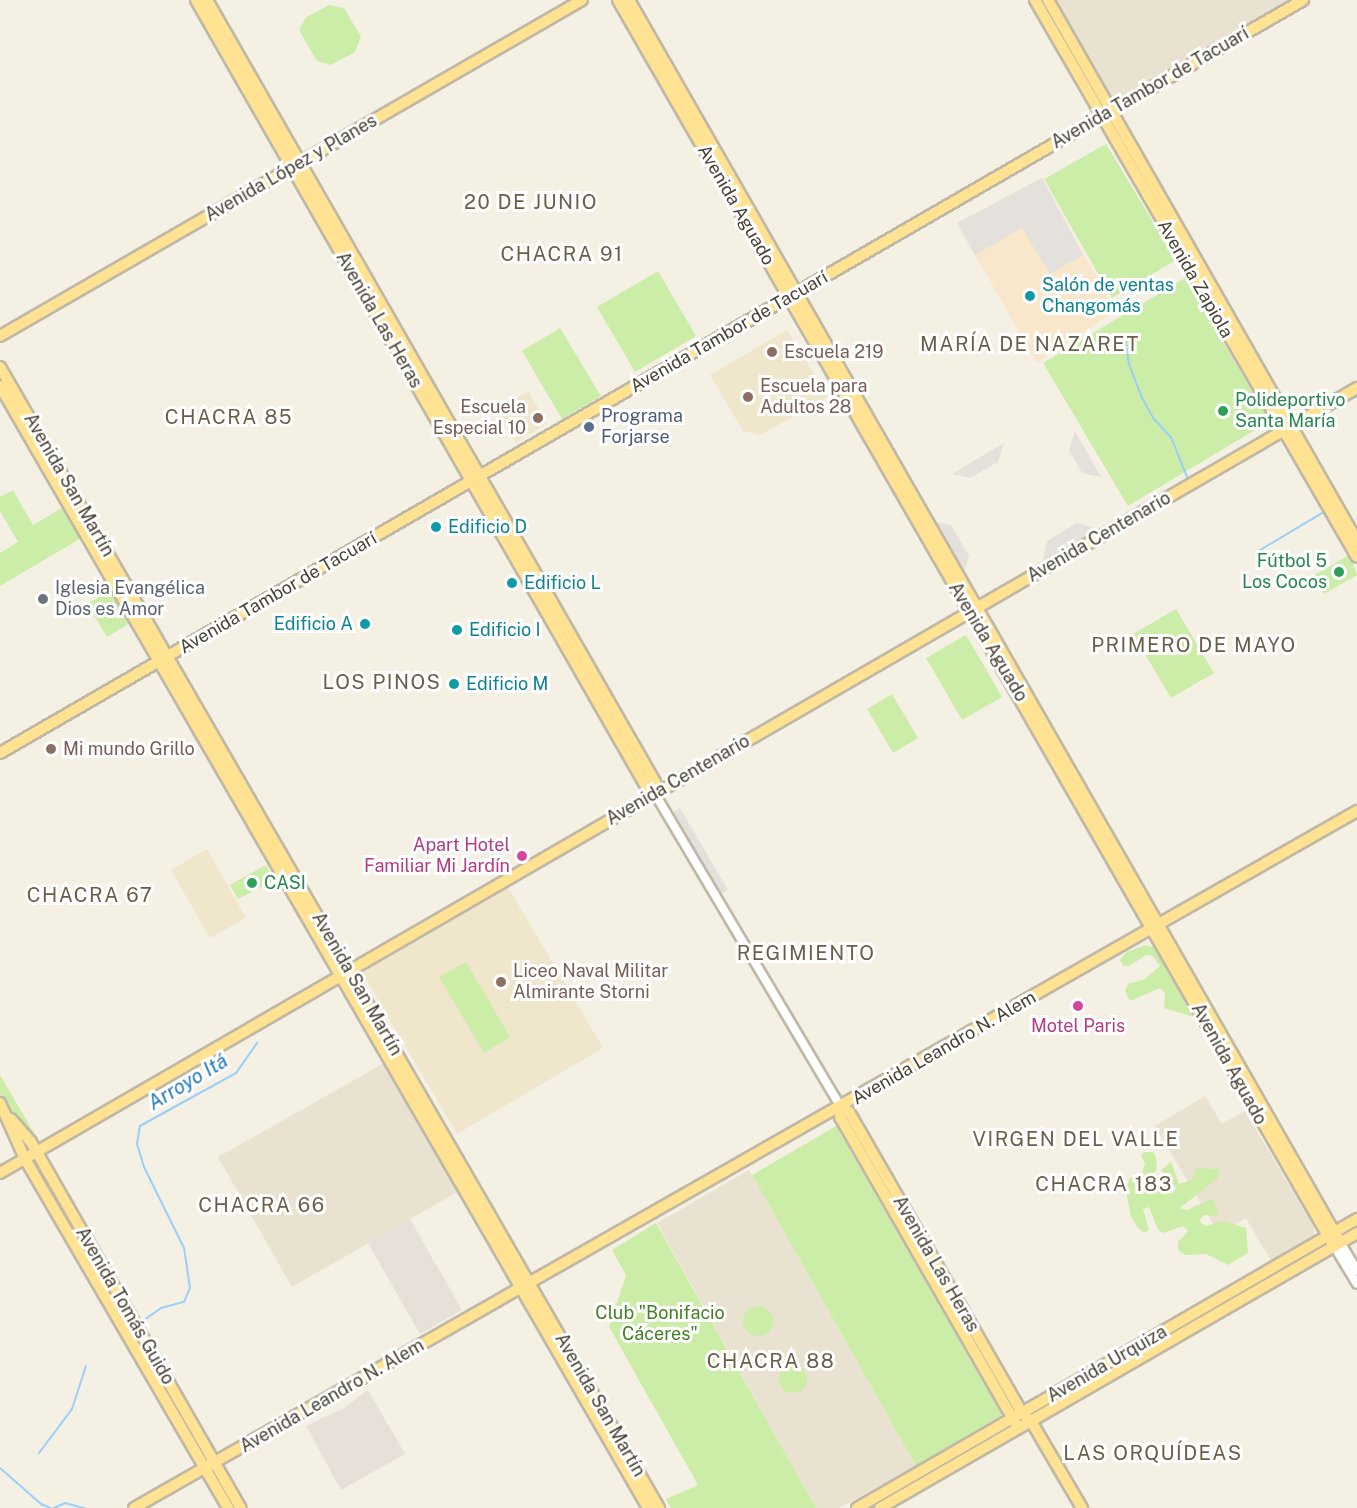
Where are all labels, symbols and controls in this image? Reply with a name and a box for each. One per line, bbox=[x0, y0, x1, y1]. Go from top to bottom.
street label: Avenida Tambor de Tacuarí bbox=[1047, 22, 1253, 154]
street label: Avenida López y Planes bbox=[201, 110, 381, 226]
street label: Avenida Aguado bbox=[693, 141, 779, 269]
district label: 20 DE JUNIO bbox=[464, 190, 598, 214]
street label: Avenida Zapiola bbox=[1152, 216, 1238, 342]
district label: CHACRA 91 bbox=[500, 242, 624, 266]
street label: Avenida Las Heras bbox=[331, 248, 427, 392]
street label: Avenida Tambor de Tacuarí bbox=[626, 266, 832, 398]
place label: Salón de ventas Changomás bbox=[1042, 275, 1174, 318]
marker: Salón de ventas Changomás bbox=[1023, 289, 1037, 303]
district label: MARÍA DE NAZARET bbox=[920, 332, 1140, 356]
place label: Escuela 219 bbox=[784, 341, 883, 363]
marker: Escuela 219 bbox=[765, 345, 779, 359]
place label: Escuela para Adultos 28 bbox=[760, 376, 867, 418]
marker: Escuela para Adultos 28 bbox=[741, 390, 755, 404]
place label: Polideportivo Santa María bbox=[1235, 390, 1345, 432]
place label: Escuela Especial 10 bbox=[433, 397, 526, 440]
marker: Polideportivo Santa María bbox=[1216, 404, 1230, 418]
district label: CHACRA 85 bbox=[165, 405, 293, 429]
place label: Programa Forjarse bbox=[601, 406, 683, 448]
street label: Avenida San Martín bbox=[19, 410, 119, 560]
marker: Escuela Especial 10 bbox=[531, 411, 545, 425]
marker: Programa Forjarse bbox=[582, 420, 596, 434]
street label: Avenida Centenario bbox=[1023, 487, 1175, 587]
place label: Edificio D bbox=[448, 516, 527, 538]
marker: Edificio D bbox=[429, 520, 443, 534]
street label: Avenida Tambor de Tacuarí bbox=[175, 527, 381, 659]
place label: Fútbol 5 Los Cocos bbox=[1242, 551, 1327, 594]
marker: Fútbol 5 Los Cocos bbox=[1332, 565, 1346, 579]
place label: Edificio L bbox=[524, 572, 601, 594]
marker: Edificio L bbox=[505, 576, 519, 590]
place label: Iglesia Evangélica Dios es Amor bbox=[55, 578, 205, 620]
street label: Avenida Aguado bbox=[944, 578, 1032, 706]
marker: Iglesia Evangélica Dios es Amor bbox=[36, 592, 50, 606]
place label: Edificio A bbox=[274, 613, 353, 635]
marker: Edificio A bbox=[358, 617, 372, 631]
place label: Edificio I bbox=[469, 619, 541, 641]
marker: Edificio I bbox=[450, 623, 464, 637]
district label: PRIMERO DE MAYO bbox=[1091, 633, 1297, 657]
district label: LOS PINOS bbox=[322, 670, 442, 694]
place label: Edificio M bbox=[466, 673, 549, 695]
marker: Edificio M bbox=[447, 677, 461, 691]
street label: Avenida Centenario bbox=[602, 730, 754, 830]
place label: Mi mundo Grillo bbox=[63, 738, 195, 760]
marker: Mi mundo Grillo bbox=[44, 742, 58, 756]
place label: Apart Hotel Familiar Mi Jardín bbox=[364, 835, 510, 878]
marker: Apart Hotel Familiar Mi Jardín bbox=[515, 849, 529, 863]
place label: CASI bbox=[264, 872, 306, 894]
marker: CASI bbox=[245, 876, 259, 890]
district label: CHACRA 67 bbox=[27, 883, 153, 907]
street label: Avenida San Martín bbox=[307, 909, 407, 1059]
district label: REGIMIENTO bbox=[737, 941, 875, 965]
place label: Liceo Naval Militar Almirante Storni bbox=[513, 961, 668, 1004]
marker: Liceo Naval Militar Almirante Storni bbox=[494, 975, 508, 989]
street label: Avenida Leandro N. Alem bbox=[848, 986, 1040, 1110]
marker: Motel Paris bbox=[1071, 999, 1085, 1013]
street label: Avenida Aguado bbox=[1187, 1000, 1271, 1128]
place label: Motel Paris bbox=[1031, 1015, 1125, 1037]
water label: Arroyo Itá bbox=[144, 1049, 232, 1115]
district label: VIRGEN DEL VALLE bbox=[972, 1127, 1180, 1151]
district label: CHACRA 183 bbox=[1035, 1172, 1173, 1196]
street label: Avenida Las Heras bbox=[888, 1192, 984, 1336]
district label: CHACRA 66 bbox=[198, 1193, 326, 1217]
street label: Avenida Tomás Guido bbox=[71, 1223, 179, 1389]
park label: Club "Bonifacio Cáceres" bbox=[595, 1303, 725, 1346]
street label: Avenida Urquiza bbox=[1043, 1321, 1171, 1407]
street label: Avenida San Martín bbox=[550, 1330, 650, 1480]
street label: Avenida Leandro N. Alem bbox=[236, 1334, 428, 1458]
district label: CHACRA 88 bbox=[707, 1349, 835, 1373]
district label: LAS ORQUÍDEAS bbox=[1063, 1441, 1243, 1465]

